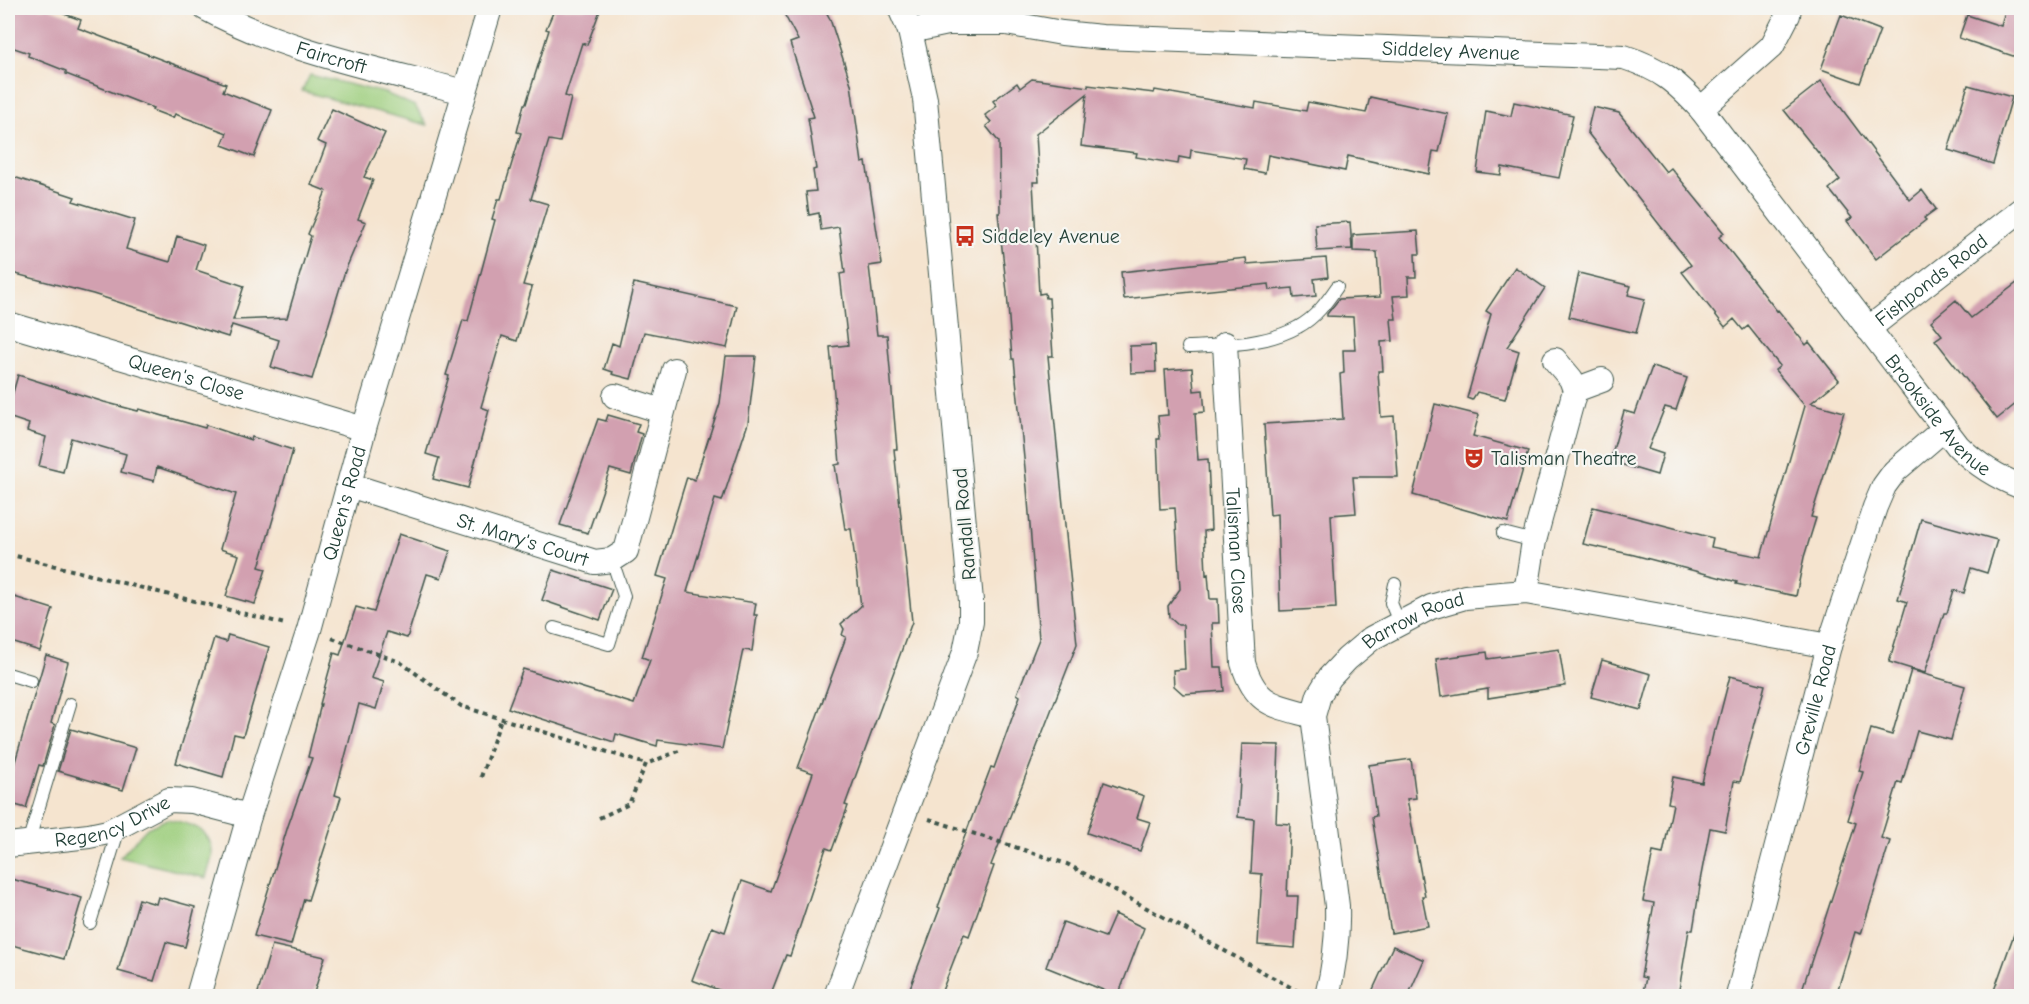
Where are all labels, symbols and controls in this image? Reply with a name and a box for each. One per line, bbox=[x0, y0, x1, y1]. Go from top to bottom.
street label: Faircroft bbox=[293, 36, 370, 79]
street label: Siddeley Avenue bbox=[1381, 37, 1520, 65]
bus stop icon: Siddeley Avenue bbox=[953, 224, 977, 248]
place label: Siddeley Avenue bbox=[982, 225, 1120, 248]
street label: Fishponds Road bbox=[1871, 229, 1992, 331]
street label: Queen's Close bbox=[126, 349, 247, 405]
street label: Brookside Avenue bbox=[1880, 350, 1995, 481]
street label: Queen's Road bbox=[318, 444, 371, 563]
theatre icon: Talisman Theatre bbox=[1462, 446, 1486, 470]
place label: Talisman Theatre bbox=[1491, 447, 1637, 470]
street label: Randall Road bbox=[948, 467, 981, 581]
street label: Talisman Close bbox=[1221, 487, 1251, 614]
street label: St. Mary's Court bbox=[454, 509, 592, 572]
street label: Barrow Road bbox=[1357, 587, 1467, 654]
street label: Greville Road bbox=[1790, 642, 1841, 758]
street label: Regency Drive bbox=[54, 791, 174, 852]

